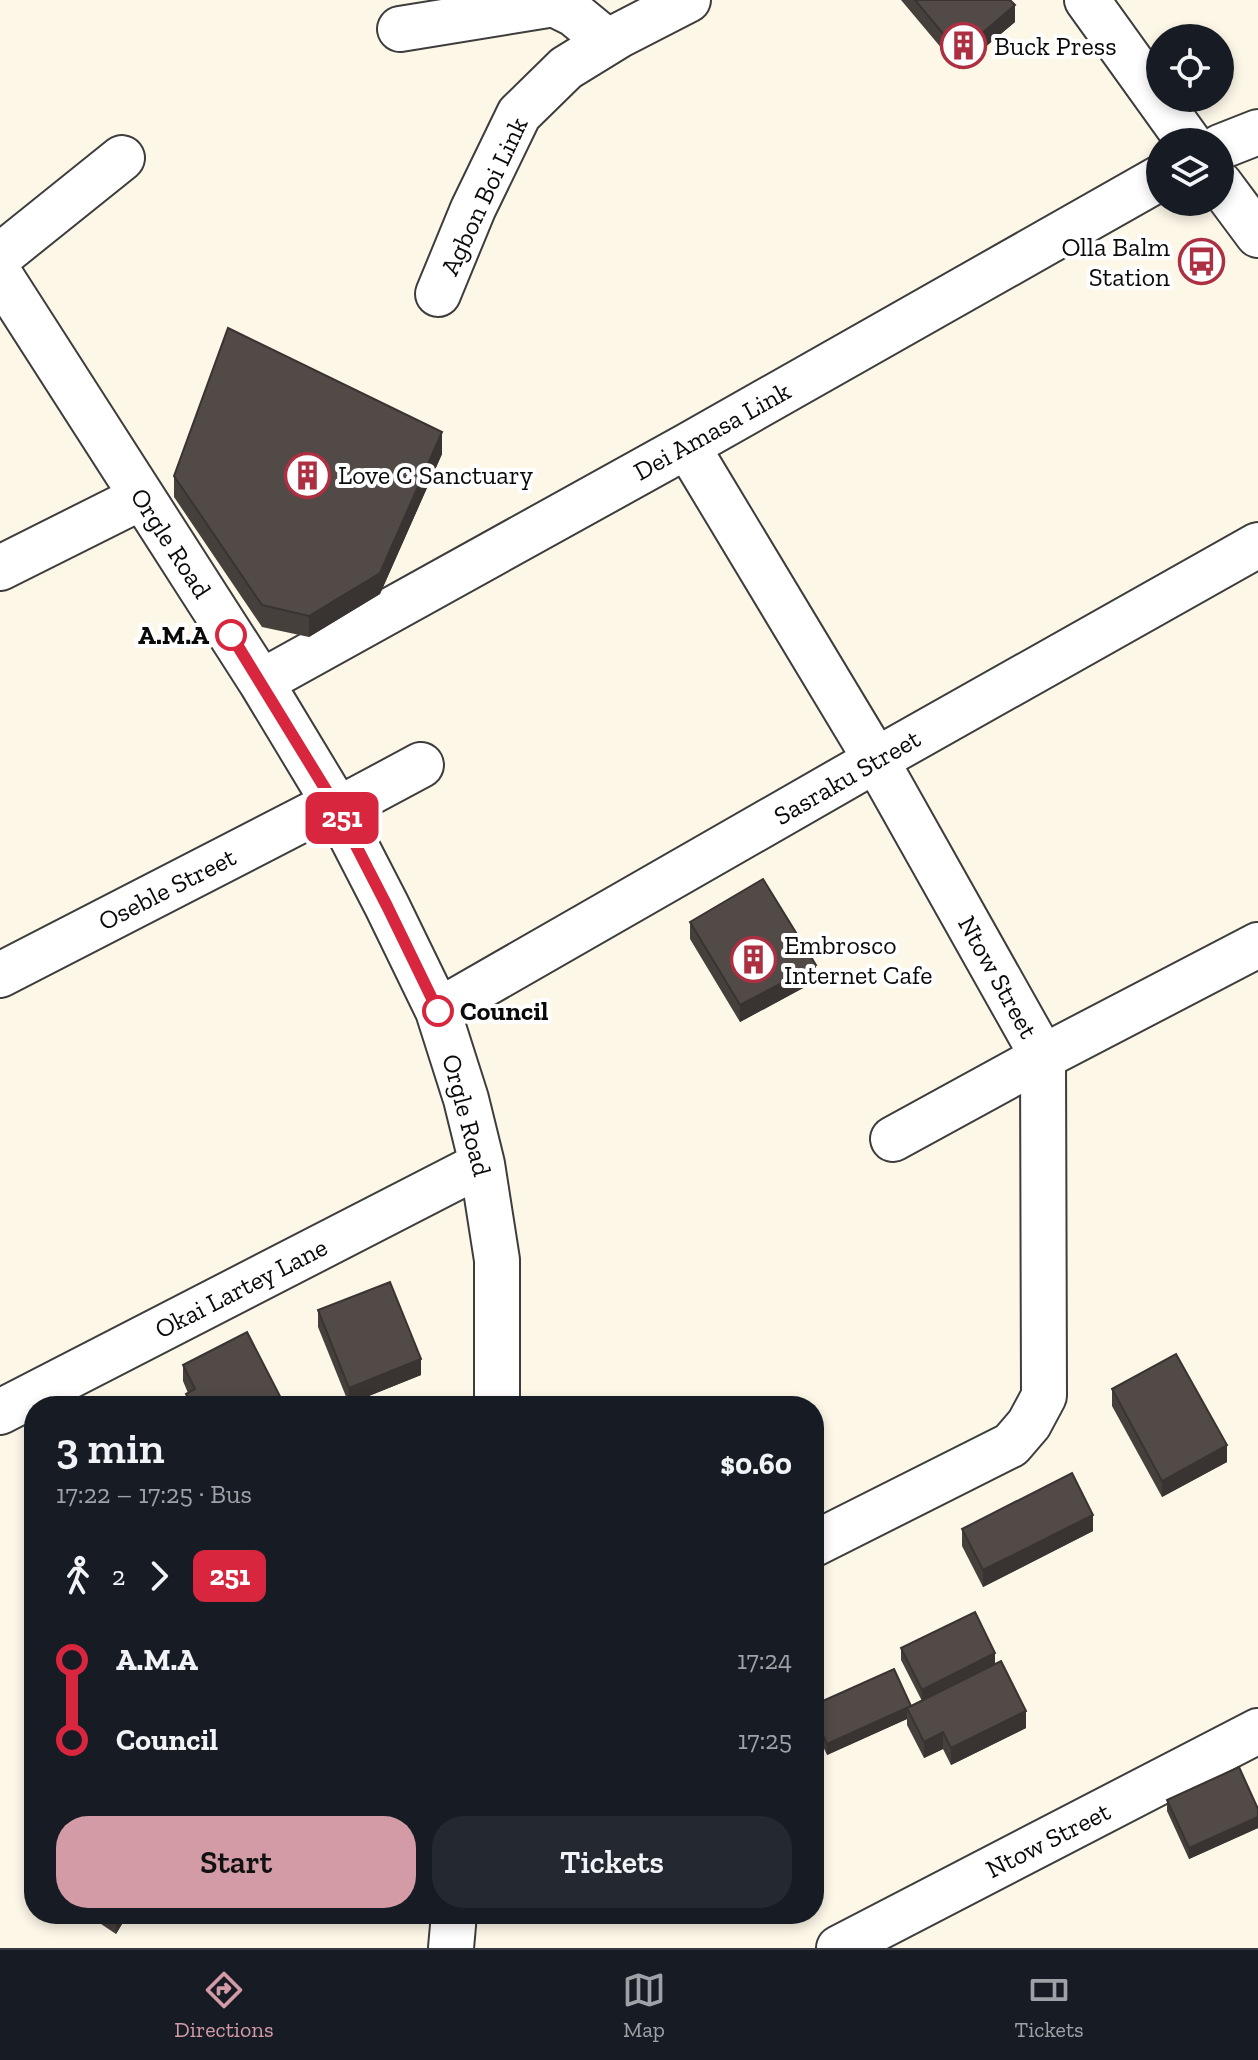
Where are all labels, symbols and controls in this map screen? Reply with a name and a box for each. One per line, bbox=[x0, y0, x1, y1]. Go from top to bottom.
building icon: Buck Press bbox=[939, 22, 987, 70]
map controls bbox=[1146, 24, 1234, 216]
button: locate bbox=[1146, 24, 1234, 112]
place label: Buck Press bbox=[994, 30, 1117, 62]
street label: Agbon Boi Link bbox=[433, 111, 535, 280]
button: layers bbox=[1146, 128, 1234, 216]
place label: Olla Balm Station bbox=[1061, 231, 1171, 293]
bus stop icon: Olla Balm Station bbox=[1177, 238, 1225, 286]
street label: Dei Amasa Link bbox=[628, 374, 796, 487]
building icon: Love C Sanctuary bbox=[283, 451, 331, 499]
place label: Love C Sanctuary bbox=[338, 459, 534, 491]
street label: Orgle Road bbox=[124, 482, 218, 604]
place label: A.M.A bbox=[138, 619, 209, 651]
marker: A.M.A bbox=[216, 620, 246, 650]
street label: Sasraku Street bbox=[768, 722, 926, 832]
line badge: 251 bbox=[296, 792, 388, 844]
text: 251 bbox=[322, 801, 362, 834]
street label: Oseble Street bbox=[93, 841, 241, 937]
street label: Ntow Street bbox=[951, 910, 1045, 1044]
place label: Embrosco Internet Cafe bbox=[784, 929, 932, 991]
building icon: Embrosco Internet Cafe bbox=[729, 936, 777, 984]
place label: Council bbox=[460, 995, 548, 1027]
marker: Council bbox=[423, 996, 453, 1026]
street label: Orgle Road bbox=[435, 1050, 499, 1180]
street label: Okai Lartey Lane bbox=[149, 1231, 333, 1345]
text: 3 min bbox=[56, 1421, 165, 1474]
text: $0.60 bbox=[720, 1446, 792, 1482]
text: 17:22 – 17:25 · Bus bbox=[56, 1478, 252, 1510]
icon: walk bbox=[56, 1554, 100, 1598]
icon: forward bbox=[137, 1554, 181, 1598]
text: 251 bbox=[209, 1559, 250, 1592]
text: 2 bbox=[112, 1560, 125, 1592]
text: A.M.A bbox=[116, 1642, 198, 1678]
text: 17:24 bbox=[737, 1644, 792, 1676]
text: Council bbox=[116, 1722, 218, 1758]
text: 17:25 bbox=[738, 1724, 792, 1756]
street label: Ntow Street bbox=[981, 1795, 1116, 1885]
button: Start bbox=[56, 1816, 416, 1908]
button: Tickets bbox=[432, 1816, 792, 1908]
tab: Directions bbox=[174, 1968, 274, 2043]
tab: Map bbox=[622, 1968, 666, 2043]
tab: Tickets bbox=[1015, 1968, 1084, 2043]

